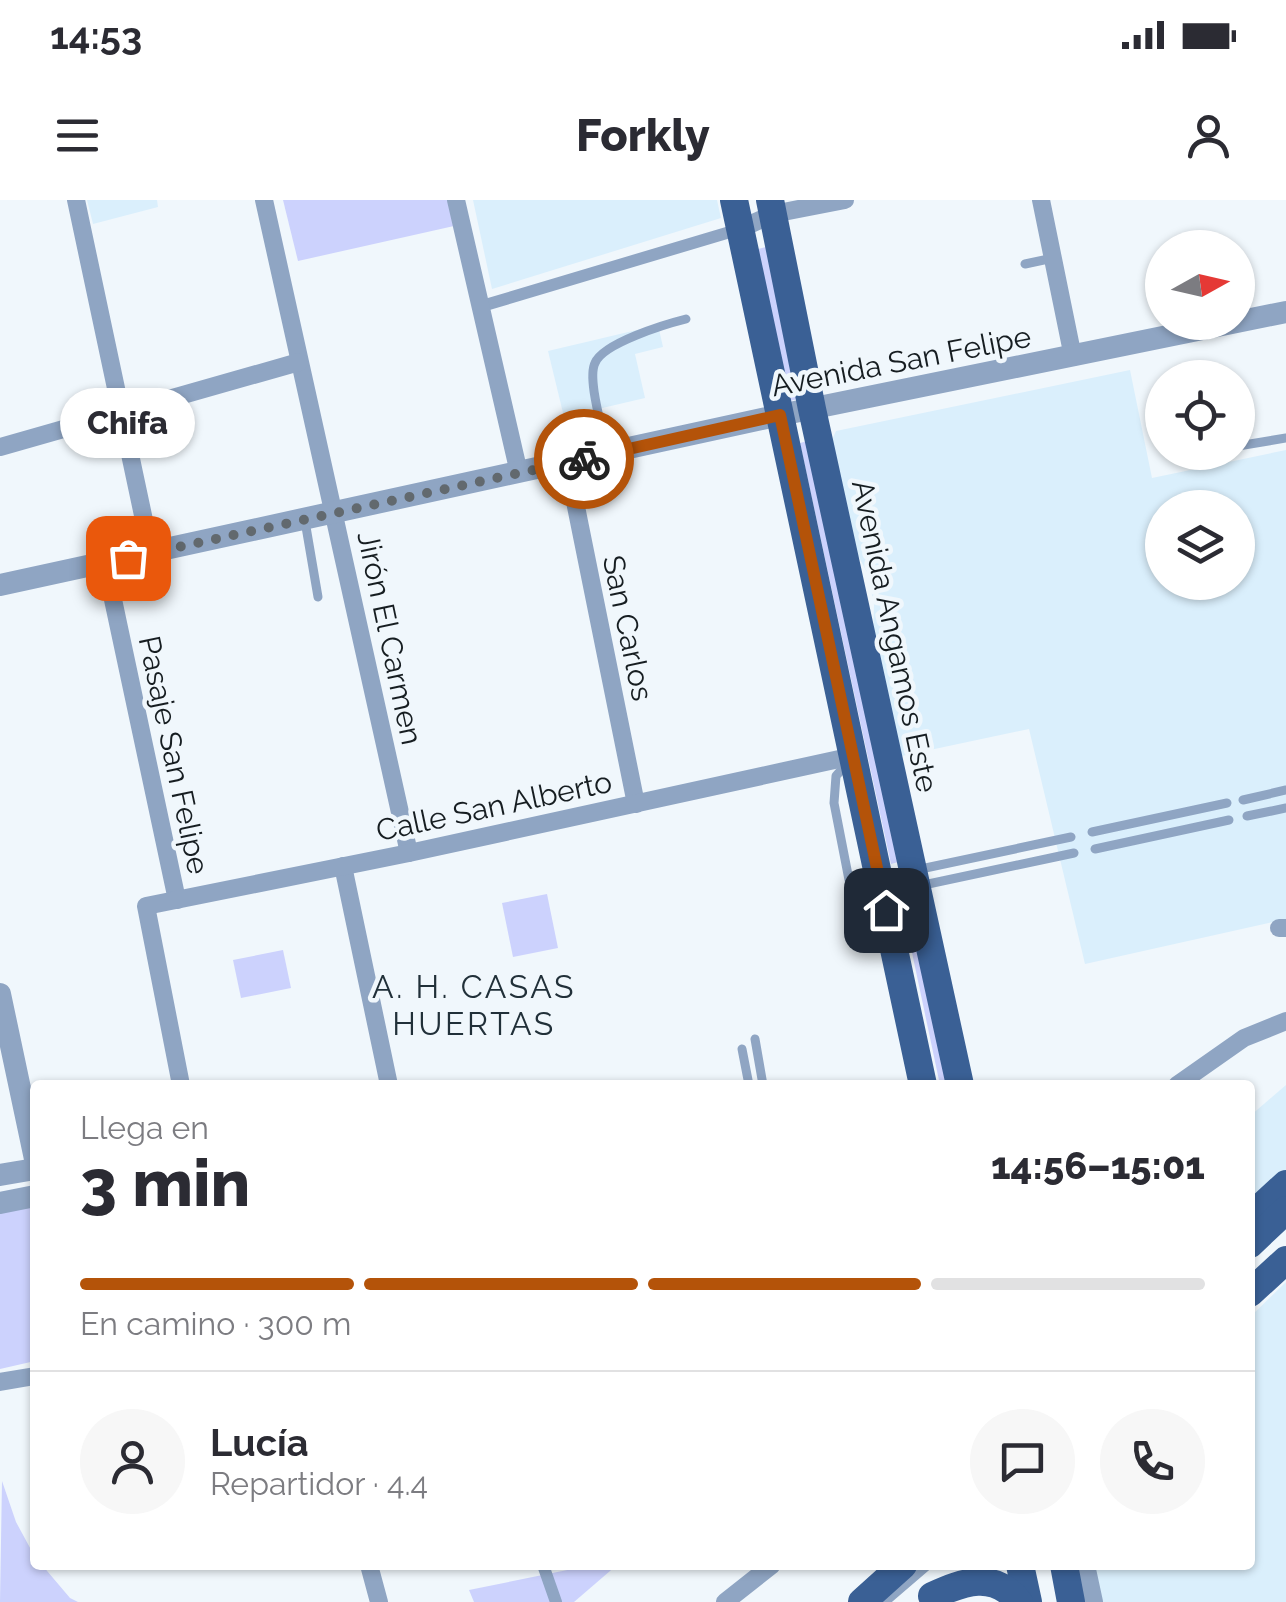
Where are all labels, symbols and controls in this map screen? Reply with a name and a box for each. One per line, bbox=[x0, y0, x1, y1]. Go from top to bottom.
text: 14:53 bbox=[50, 13, 142, 58]
icon: menu bbox=[50, 108, 105, 163]
icon: person bbox=[1181, 108, 1236, 163]
text: Forkly bbox=[576, 109, 710, 162]
north arrow bbox=[1145, 230, 1255, 340]
map controls bbox=[1145, 230, 1255, 600]
street label: Avenida San Felipe bbox=[768, 319, 1034, 403]
button: locate bbox=[1145, 360, 1255, 470]
callout: Chifa bbox=[61, 388, 196, 458]
text: Chifa bbox=[87, 404, 168, 441]
courier bbox=[534, 409, 634, 509]
icon: bike bbox=[557, 432, 612, 487]
street label: Avenida Angamos Este bbox=[845, 477, 945, 795]
button: layers bbox=[1145, 490, 1255, 600]
pin bbox=[86, 516, 171, 601]
street label: Jirón El Carmen bbox=[350, 528, 430, 748]
icon: bag bbox=[101, 531, 156, 586]
street label: San Carlos bbox=[596, 552, 660, 704]
street label: Pasaje San Felipe bbox=[132, 633, 216, 877]
street label: Calle San Alberto bbox=[373, 764, 615, 848]
pin bbox=[844, 868, 929, 953]
icon: home bbox=[859, 883, 914, 938]
district label: A. H. CASAS HUERTAS bbox=[372, 968, 576, 1042]
text: Llega en bbox=[80, 1109, 209, 1146]
text: 14:56–15:01 bbox=[991, 1143, 1205, 1188]
text: 3 min bbox=[80, 1145, 250, 1221]
text: En camino · 300 m bbox=[80, 1305, 351, 1342]
button: person bbox=[80, 1409, 185, 1514]
button: chat bbox=[970, 1409, 1075, 1514]
button: phone bbox=[1100, 1409, 1205, 1514]
text: Lucía bbox=[210, 1420, 309, 1465]
text: Repartidor · 4.4 bbox=[210, 1465, 428, 1502]

